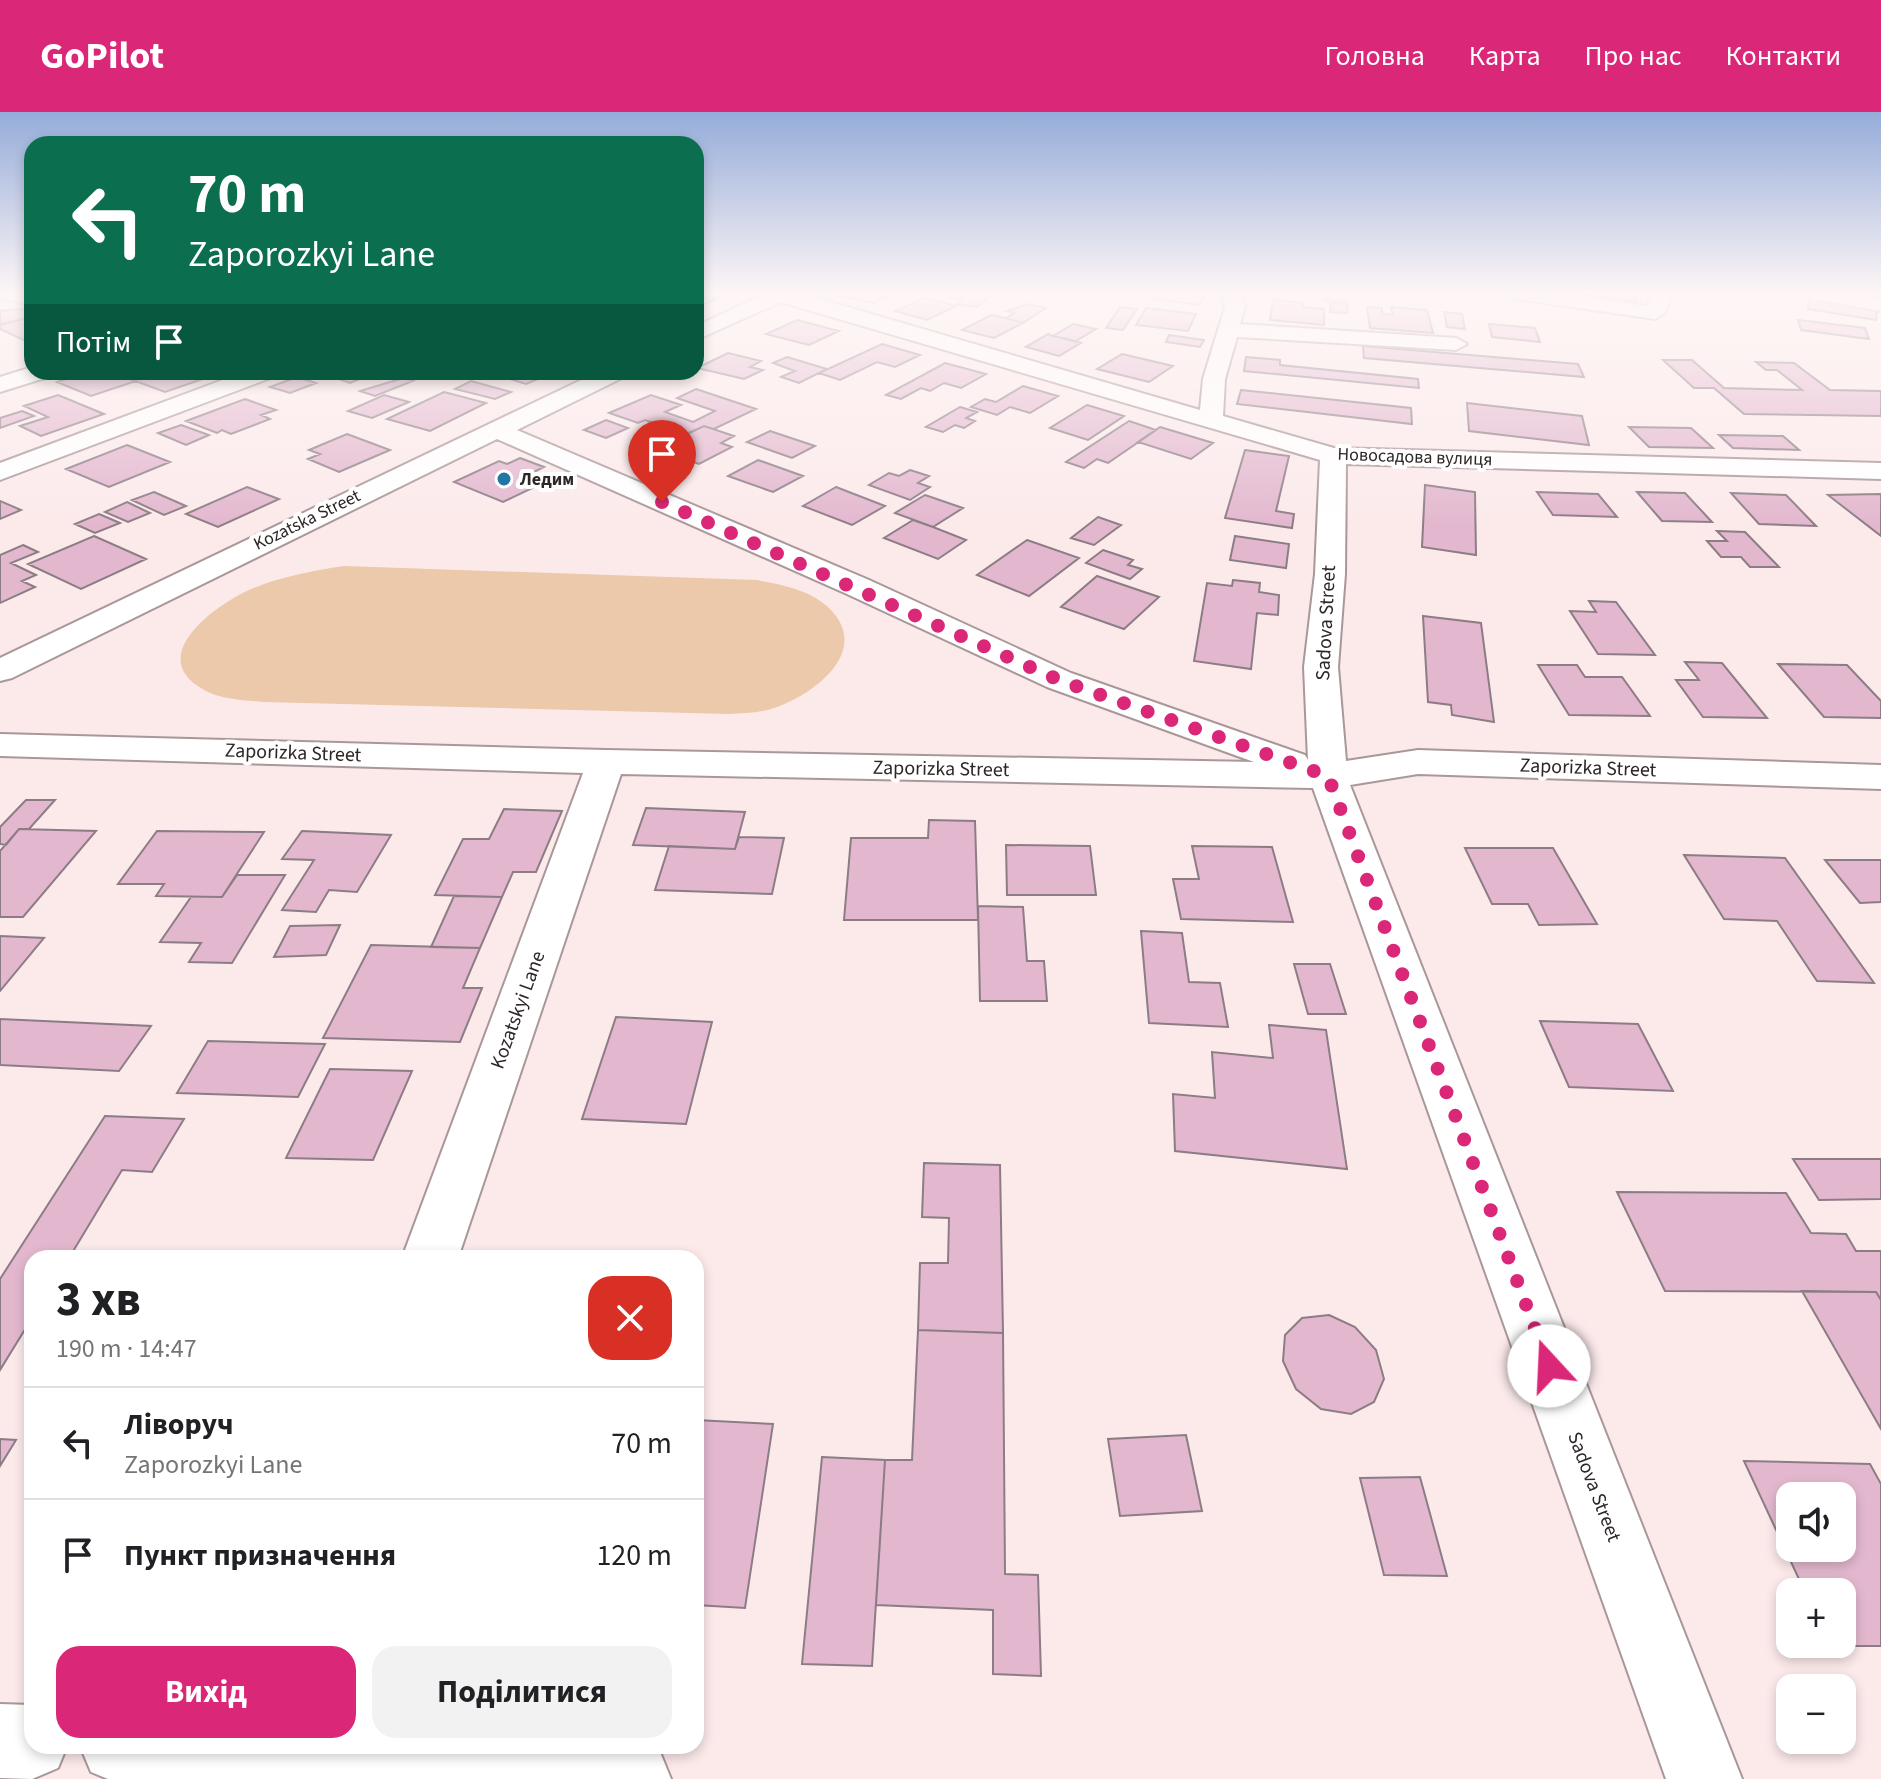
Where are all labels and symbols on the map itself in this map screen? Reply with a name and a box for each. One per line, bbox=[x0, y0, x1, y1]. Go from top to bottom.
pin bbox=[628, 420, 696, 502]
street label: Новосадова вулиця bbox=[1337, 442, 1493, 472]
place label: Ледим bbox=[519, 467, 574, 492]
marker: Ледим bbox=[495, 470, 513, 488]
street label: Kozatska Street bbox=[249, 483, 365, 557]
street label: Sadova Street bbox=[1309, 564, 1343, 682]
street label: Zaporizka Street bbox=[224, 737, 362, 769]
street label: Zaporizka Street bbox=[1519, 752, 1657, 784]
street label: Zaporizka Street bbox=[872, 754, 1010, 784]
street label: Kozatskyi Lane bbox=[484, 947, 552, 1073]
position arrow bbox=[1507, 1324, 1591, 1408]
street label: Sadova Street bbox=[1560, 1428, 1628, 1546]

